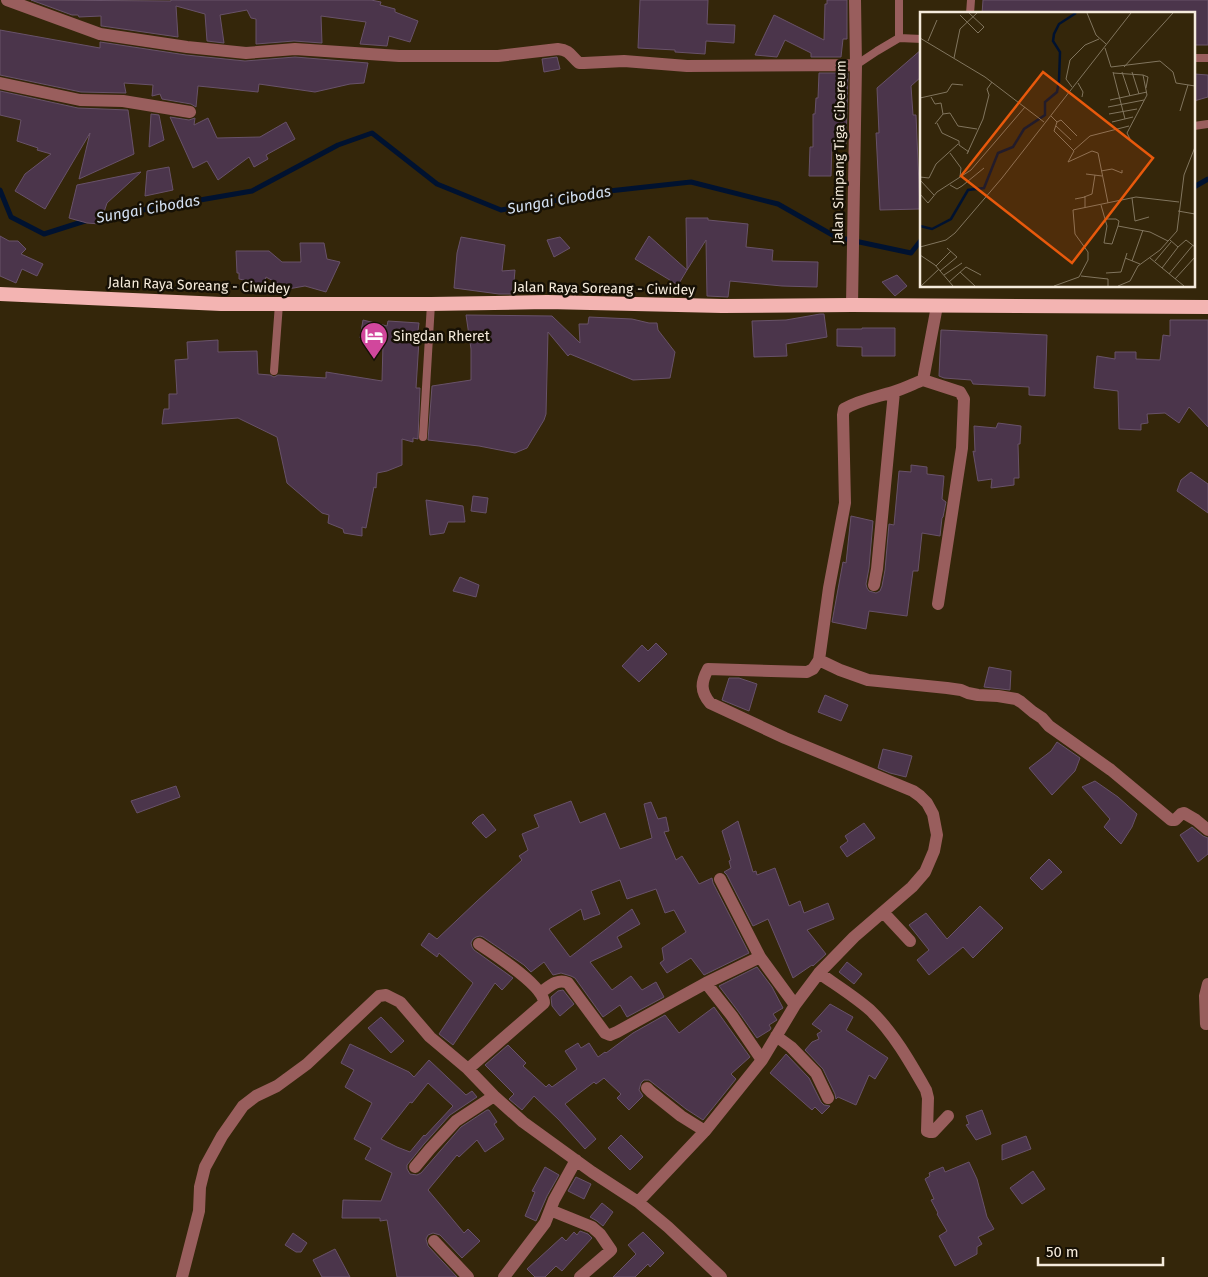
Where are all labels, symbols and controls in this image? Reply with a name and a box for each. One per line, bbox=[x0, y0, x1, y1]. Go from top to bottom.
inset map bbox=[920, 12, 1196, 288]
street label: Jalan Simpang Tiga Cibereum bbox=[829, 60, 850, 244]
water label: Sungai Cibodas bbox=[505, 182, 612, 218]
water label: Sungai Cibodas bbox=[94, 191, 201, 227]
street label: Jalan Raya Soreang - Ciwidey bbox=[108, 274, 290, 297]
street label: Jalan Raya Soreang - Ciwidey bbox=[513, 278, 695, 299]
hotel icon: Singdan Rheret bbox=[359, 321, 389, 360]
place label: Singdan Rheret bbox=[393, 328, 491, 345]
scale bar bbox=[1038, 1234, 1163, 1266]
text: 50 m bbox=[1046, 1243, 1079, 1261]

